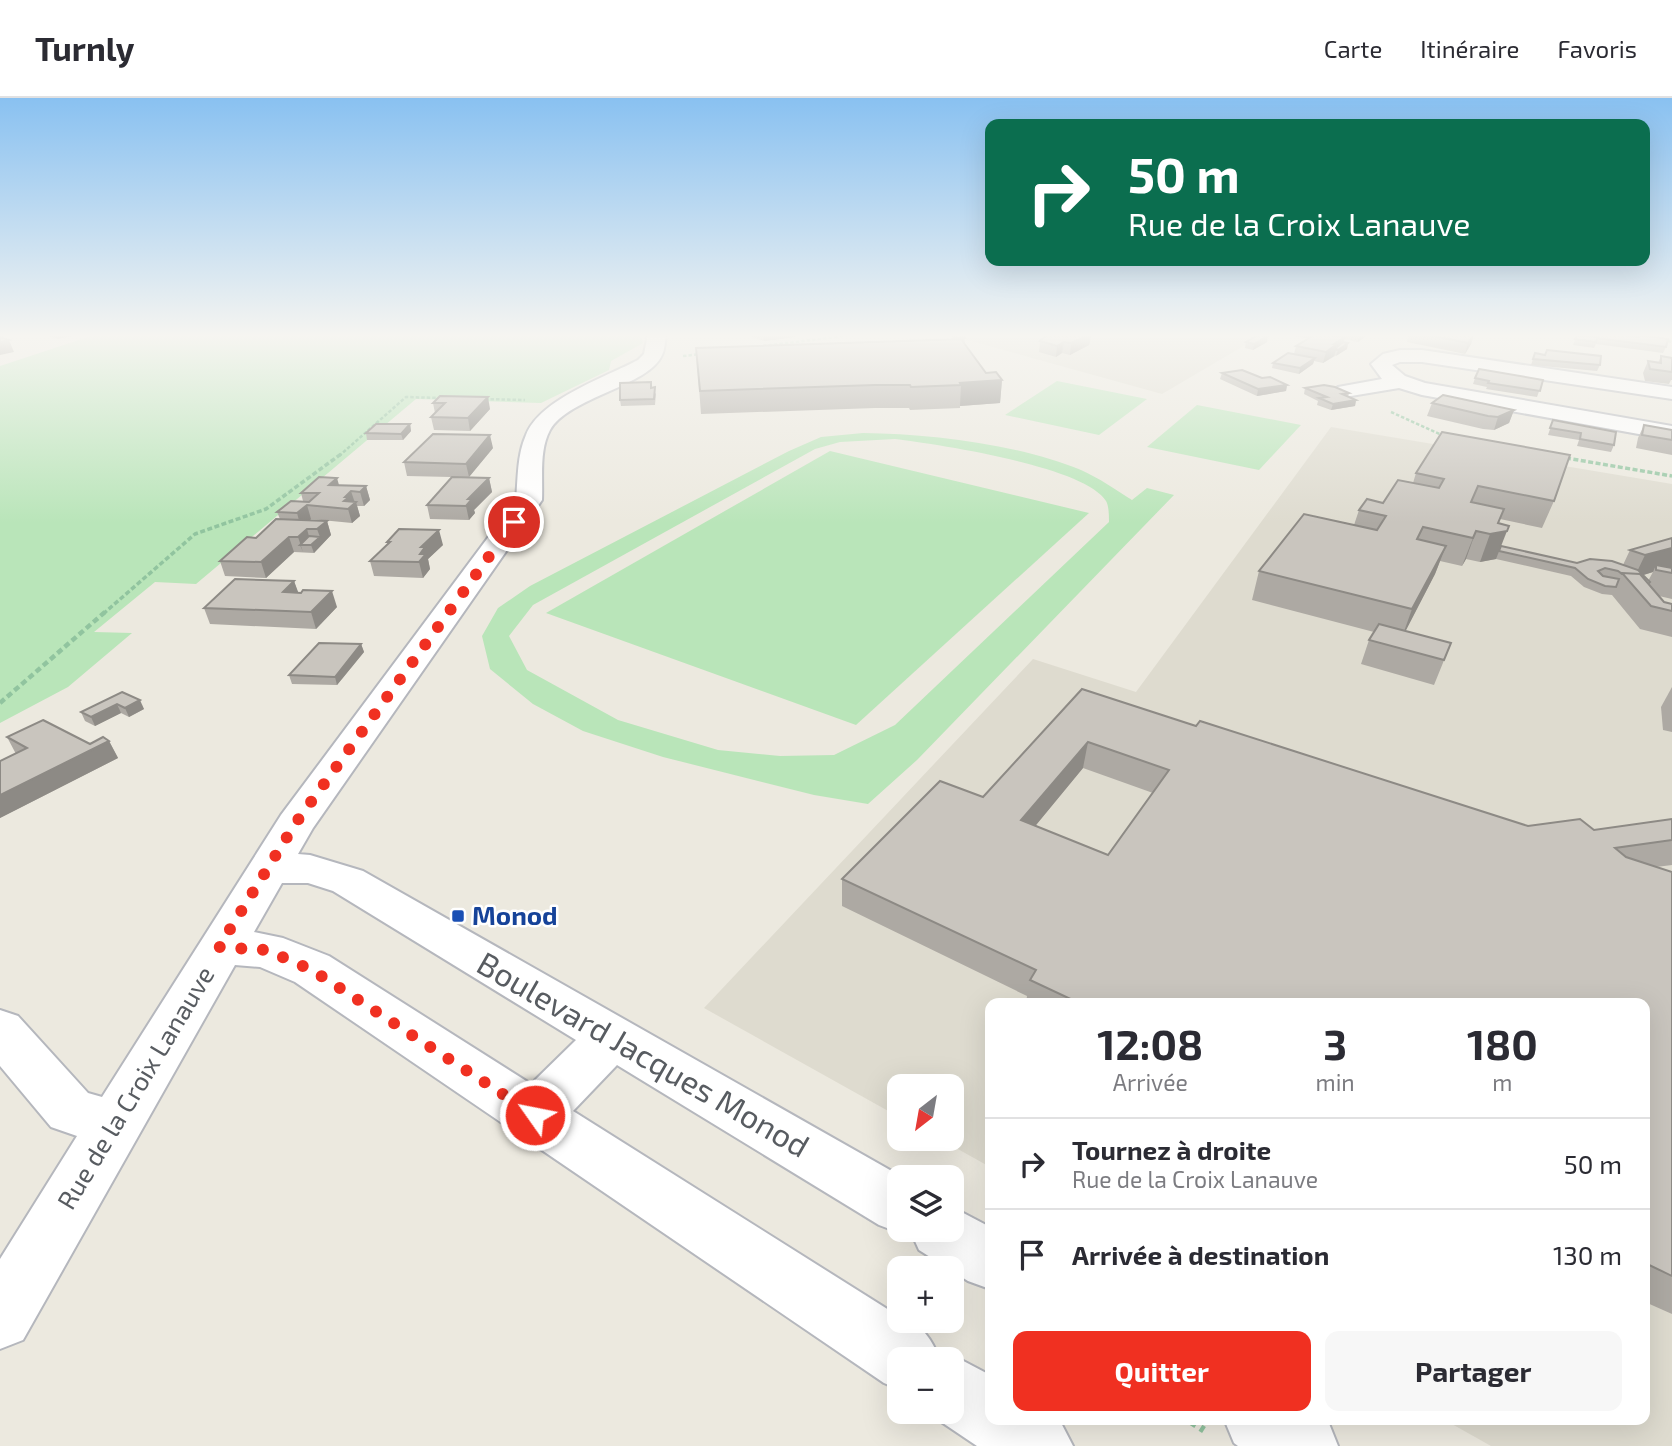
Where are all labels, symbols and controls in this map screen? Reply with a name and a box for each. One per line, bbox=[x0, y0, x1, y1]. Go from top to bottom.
text: Turnly bbox=[35, 28, 134, 68]
text: Carte bbox=[1324, 34, 1382, 63]
text: Itinéraire bbox=[1420, 34, 1519, 63]
text: Favoris bbox=[1557, 34, 1637, 63]
text: 50 m bbox=[1128, 144, 1240, 203]
icon: right bbox=[1013, 147, 1104, 238]
text: Rue de la Croix Lanauve bbox=[1128, 204, 1470, 242]
pin bbox=[484, 492, 544, 552]
icon: arrive bbox=[495, 503, 533, 541]
place label: Monod bbox=[472, 899, 558, 930]
marker: Monod bbox=[450, 908, 466, 924]
street label: Boulevard Jacques Monod bbox=[471, 943, 817, 1164]
street label: Rue de la Croix Lanauve bbox=[50, 960, 220, 1214]
text: 12:08 bbox=[1097, 1018, 1203, 1068]
text: 3 bbox=[1323, 1018, 1347, 1068]
text: 180 bbox=[1467, 1018, 1538, 1068]
text: Arrivée bbox=[1113, 1068, 1188, 1096]
text: min bbox=[1315, 1068, 1355, 1096]
text: m bbox=[1492, 1068, 1512, 1096]
north arrow bbox=[887, 1074, 964, 1152]
map controls bbox=[887, 1074, 964, 1424]
position arrow bbox=[498, 1078, 572, 1152]
text: Tournez à droite bbox=[1072, 1134, 1271, 1165]
icon: right bbox=[1013, 1145, 1051, 1183]
text: 50 m bbox=[1564, 1148, 1622, 1179]
button: layers bbox=[887, 1165, 964, 1242]
text: Rue de la Croix Lanauve bbox=[1072, 1165, 1318, 1193]
icon: arrive bbox=[1013, 1236, 1051, 1274]
text: Arrivée à destination bbox=[1072, 1239, 1329, 1270]
text: 130 m bbox=[1553, 1239, 1622, 1270]
button: + bbox=[887, 1256, 964, 1333]
button: Quitter bbox=[1013, 1331, 1311, 1411]
button: Partager bbox=[1325, 1331, 1622, 1411]
button: − bbox=[887, 1347, 964, 1424]

